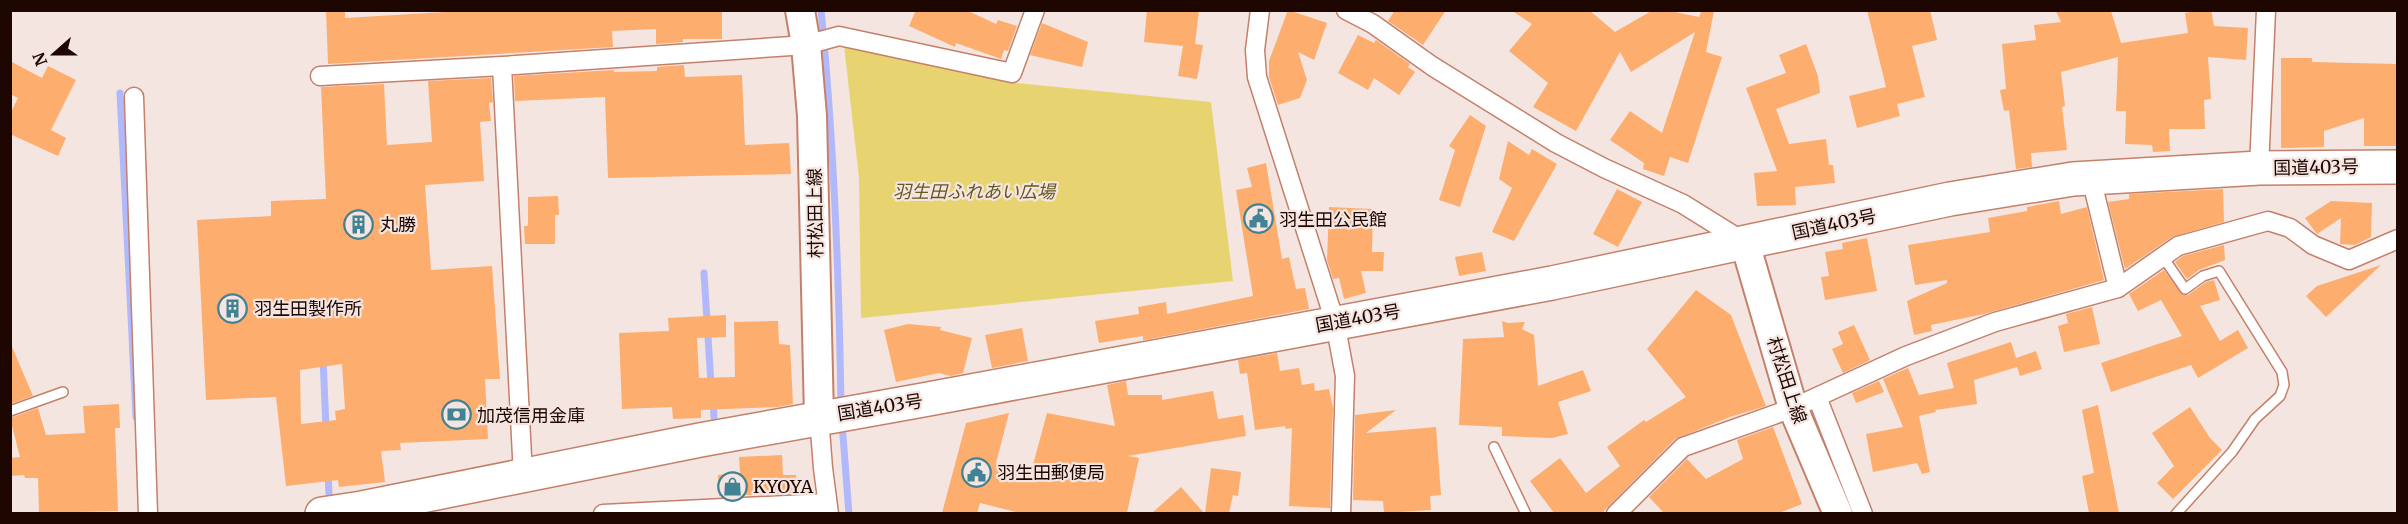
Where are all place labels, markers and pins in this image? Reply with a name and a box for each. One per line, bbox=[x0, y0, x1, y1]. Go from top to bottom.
public building icon: 羽生田公民館 bbox=[1242, 203, 1274, 235]
building icon: 丸勝 bbox=[343, 208, 375, 240]
place label: 羽生田公民館 bbox=[1279, 208, 1387, 231]
place label: 丸勝 bbox=[380, 213, 416, 236]
building icon: 羽生田製作所 bbox=[217, 292, 249, 324]
place label: 羽生田製作所 bbox=[254, 297, 362, 320]
bank icon: 加茂信用金庫 bbox=[440, 399, 472, 431]
place label: 加茂信用金庫 bbox=[477, 404, 585, 427]
public building icon: 羽生田郵便局 bbox=[960, 456, 992, 488]
place label: 羽生田郵便局 bbox=[997, 461, 1105, 484]
shop icon: KYOYA bbox=[716, 470, 748, 502]
place label: KYOYA bbox=[753, 475, 813, 498]

